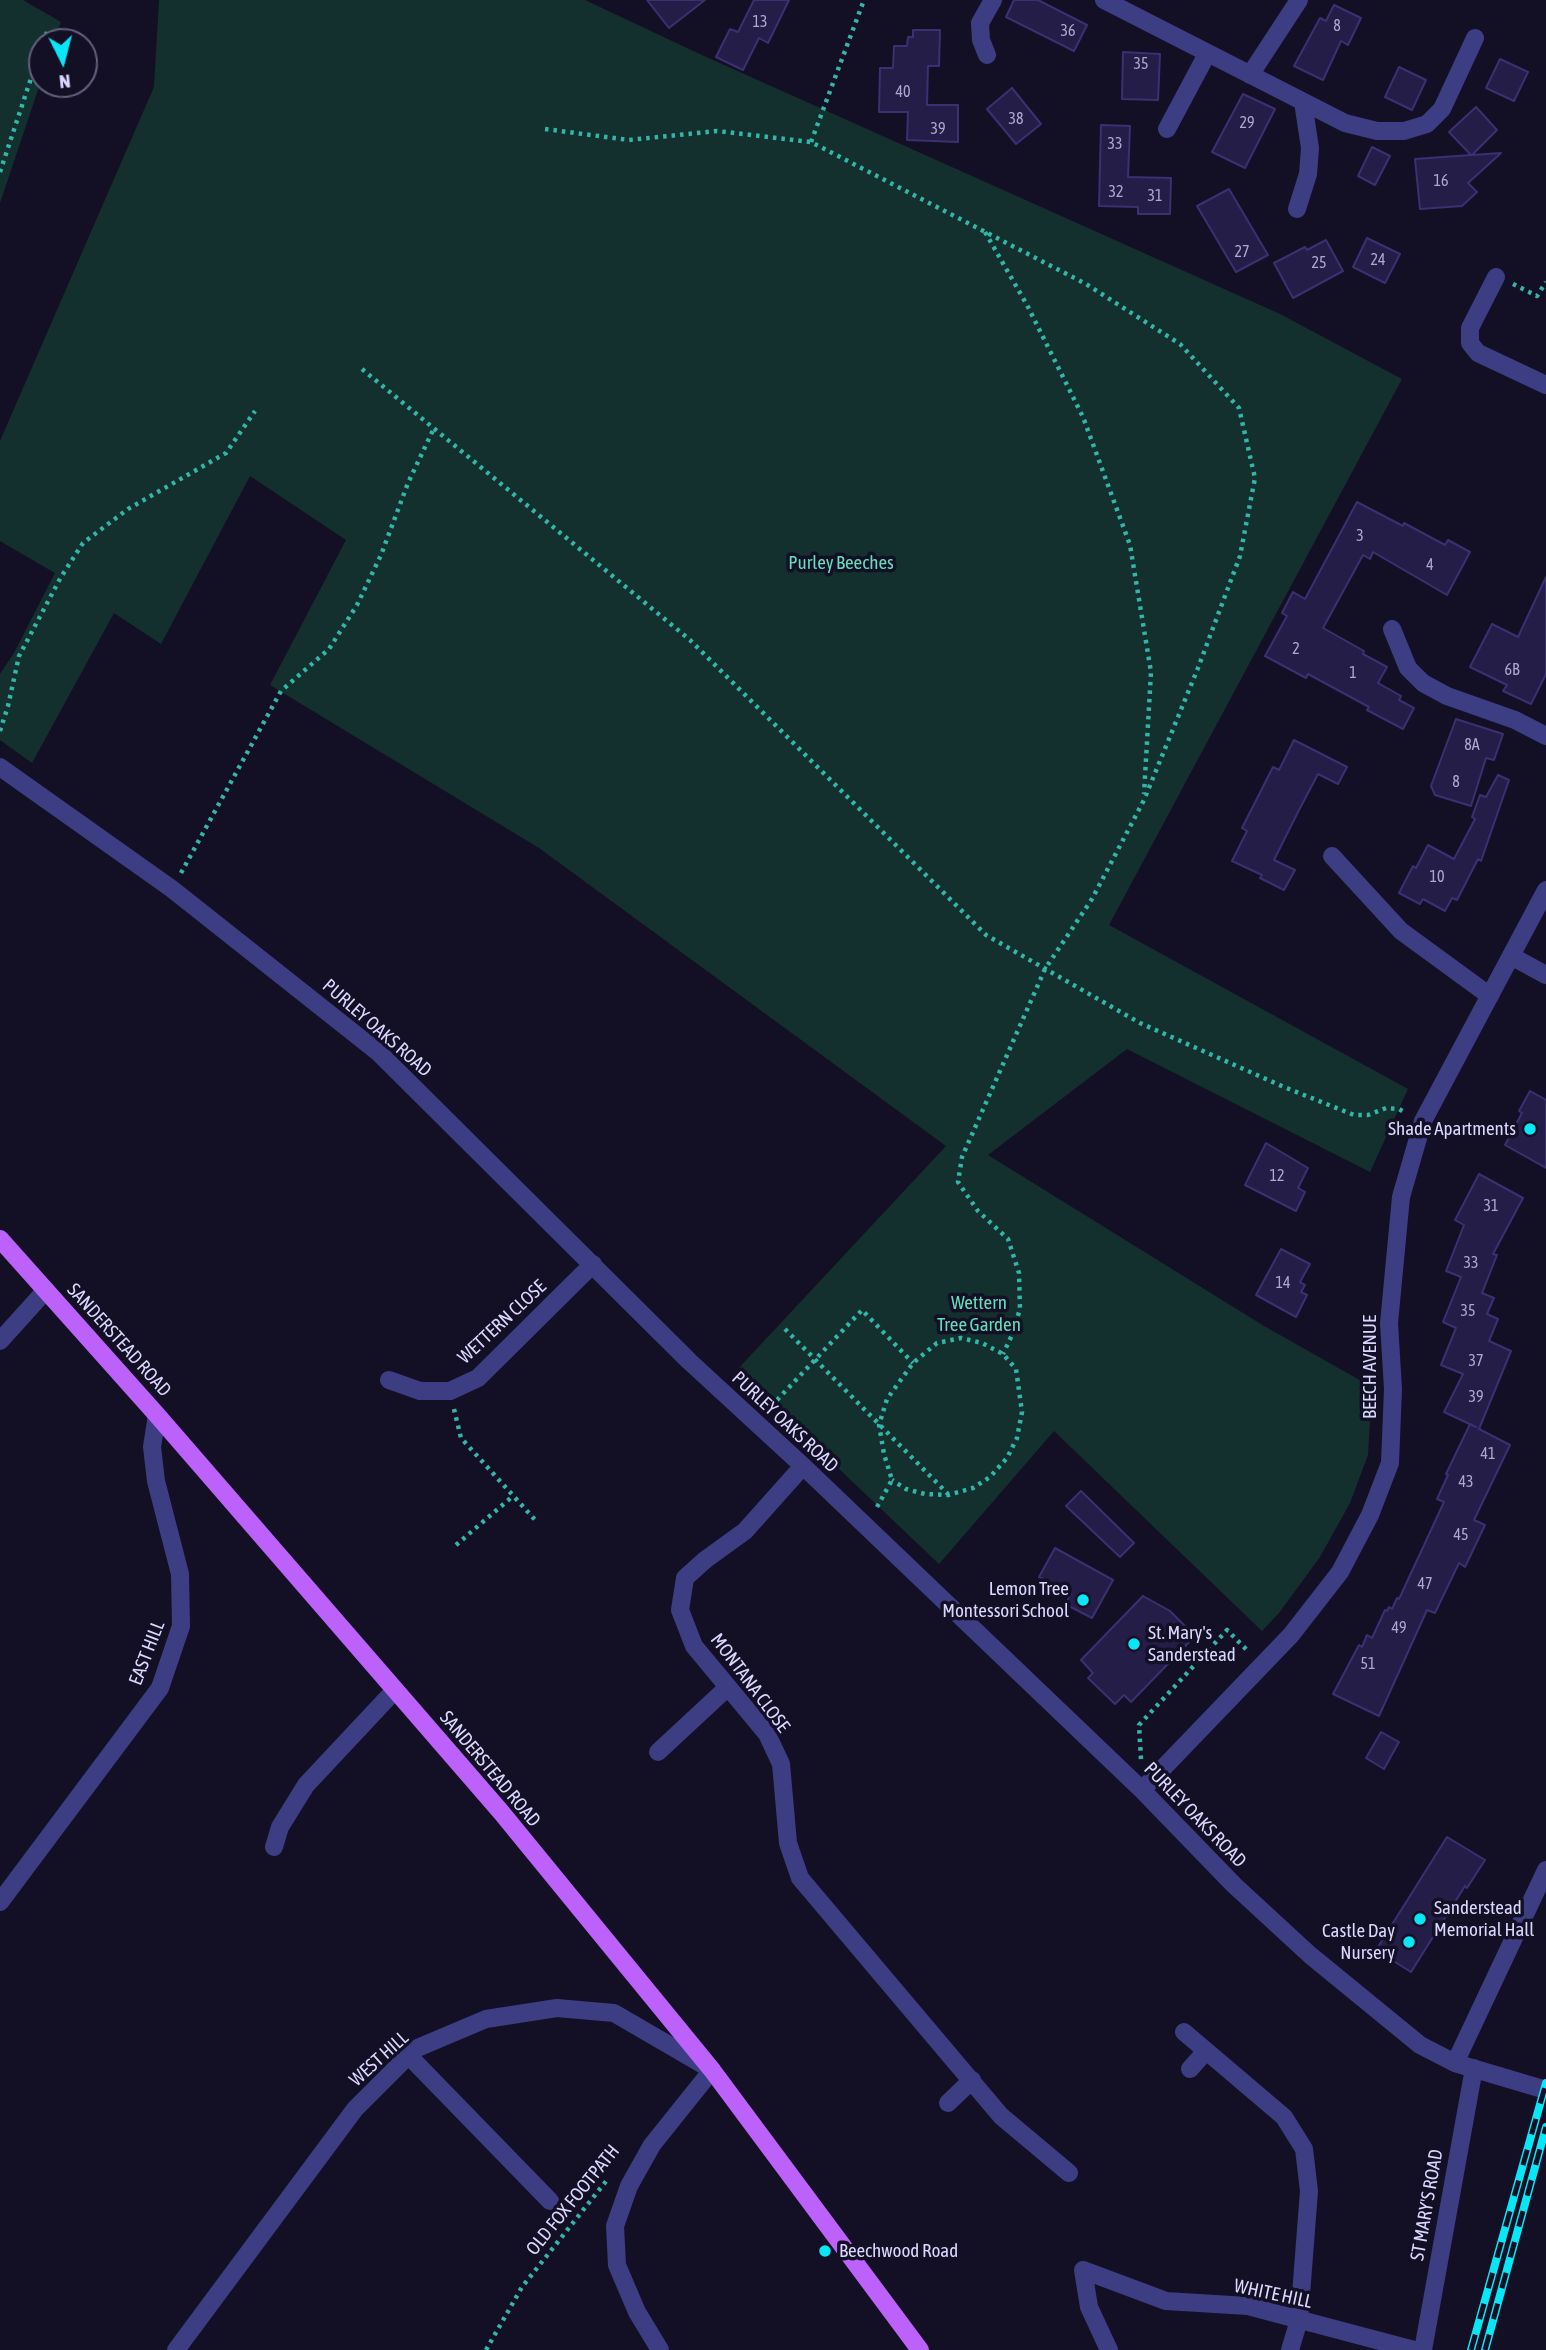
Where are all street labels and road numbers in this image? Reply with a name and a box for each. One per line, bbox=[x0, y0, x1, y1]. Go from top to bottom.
street label: PURLEY OAKS ROAD bbox=[318, 974, 436, 1082]
street label: WETTERN CLOSE bbox=[453, 1275, 551, 1369]
street label: SANDERSTEAD ROAD bbox=[62, 1279, 176, 1401]
street label: BEECH AVENUE bbox=[1359, 1315, 1381, 1419]
street label: PURLEY OAKS ROAD bbox=[727, 1367, 843, 1477]
street label: EAST HILL bbox=[124, 1618, 170, 1688]
street label: MONTANA CLOSE bbox=[705, 1629, 795, 1737]
street label: SANDERSTEAD ROAD bbox=[435, 1706, 545, 1832]
street label: PURLEY OAKS ROAD bbox=[1139, 1758, 1251, 1872]
street label: WEST HILL bbox=[345, 2027, 413, 2091]
street label: OLD FOX FOOTPATH bbox=[521, 2140, 625, 2260]
street label: ST MARY'S ROAD bbox=[1406, 2147, 1448, 2263]
street label: WHITE HILL bbox=[1232, 2275, 1314, 2313]

